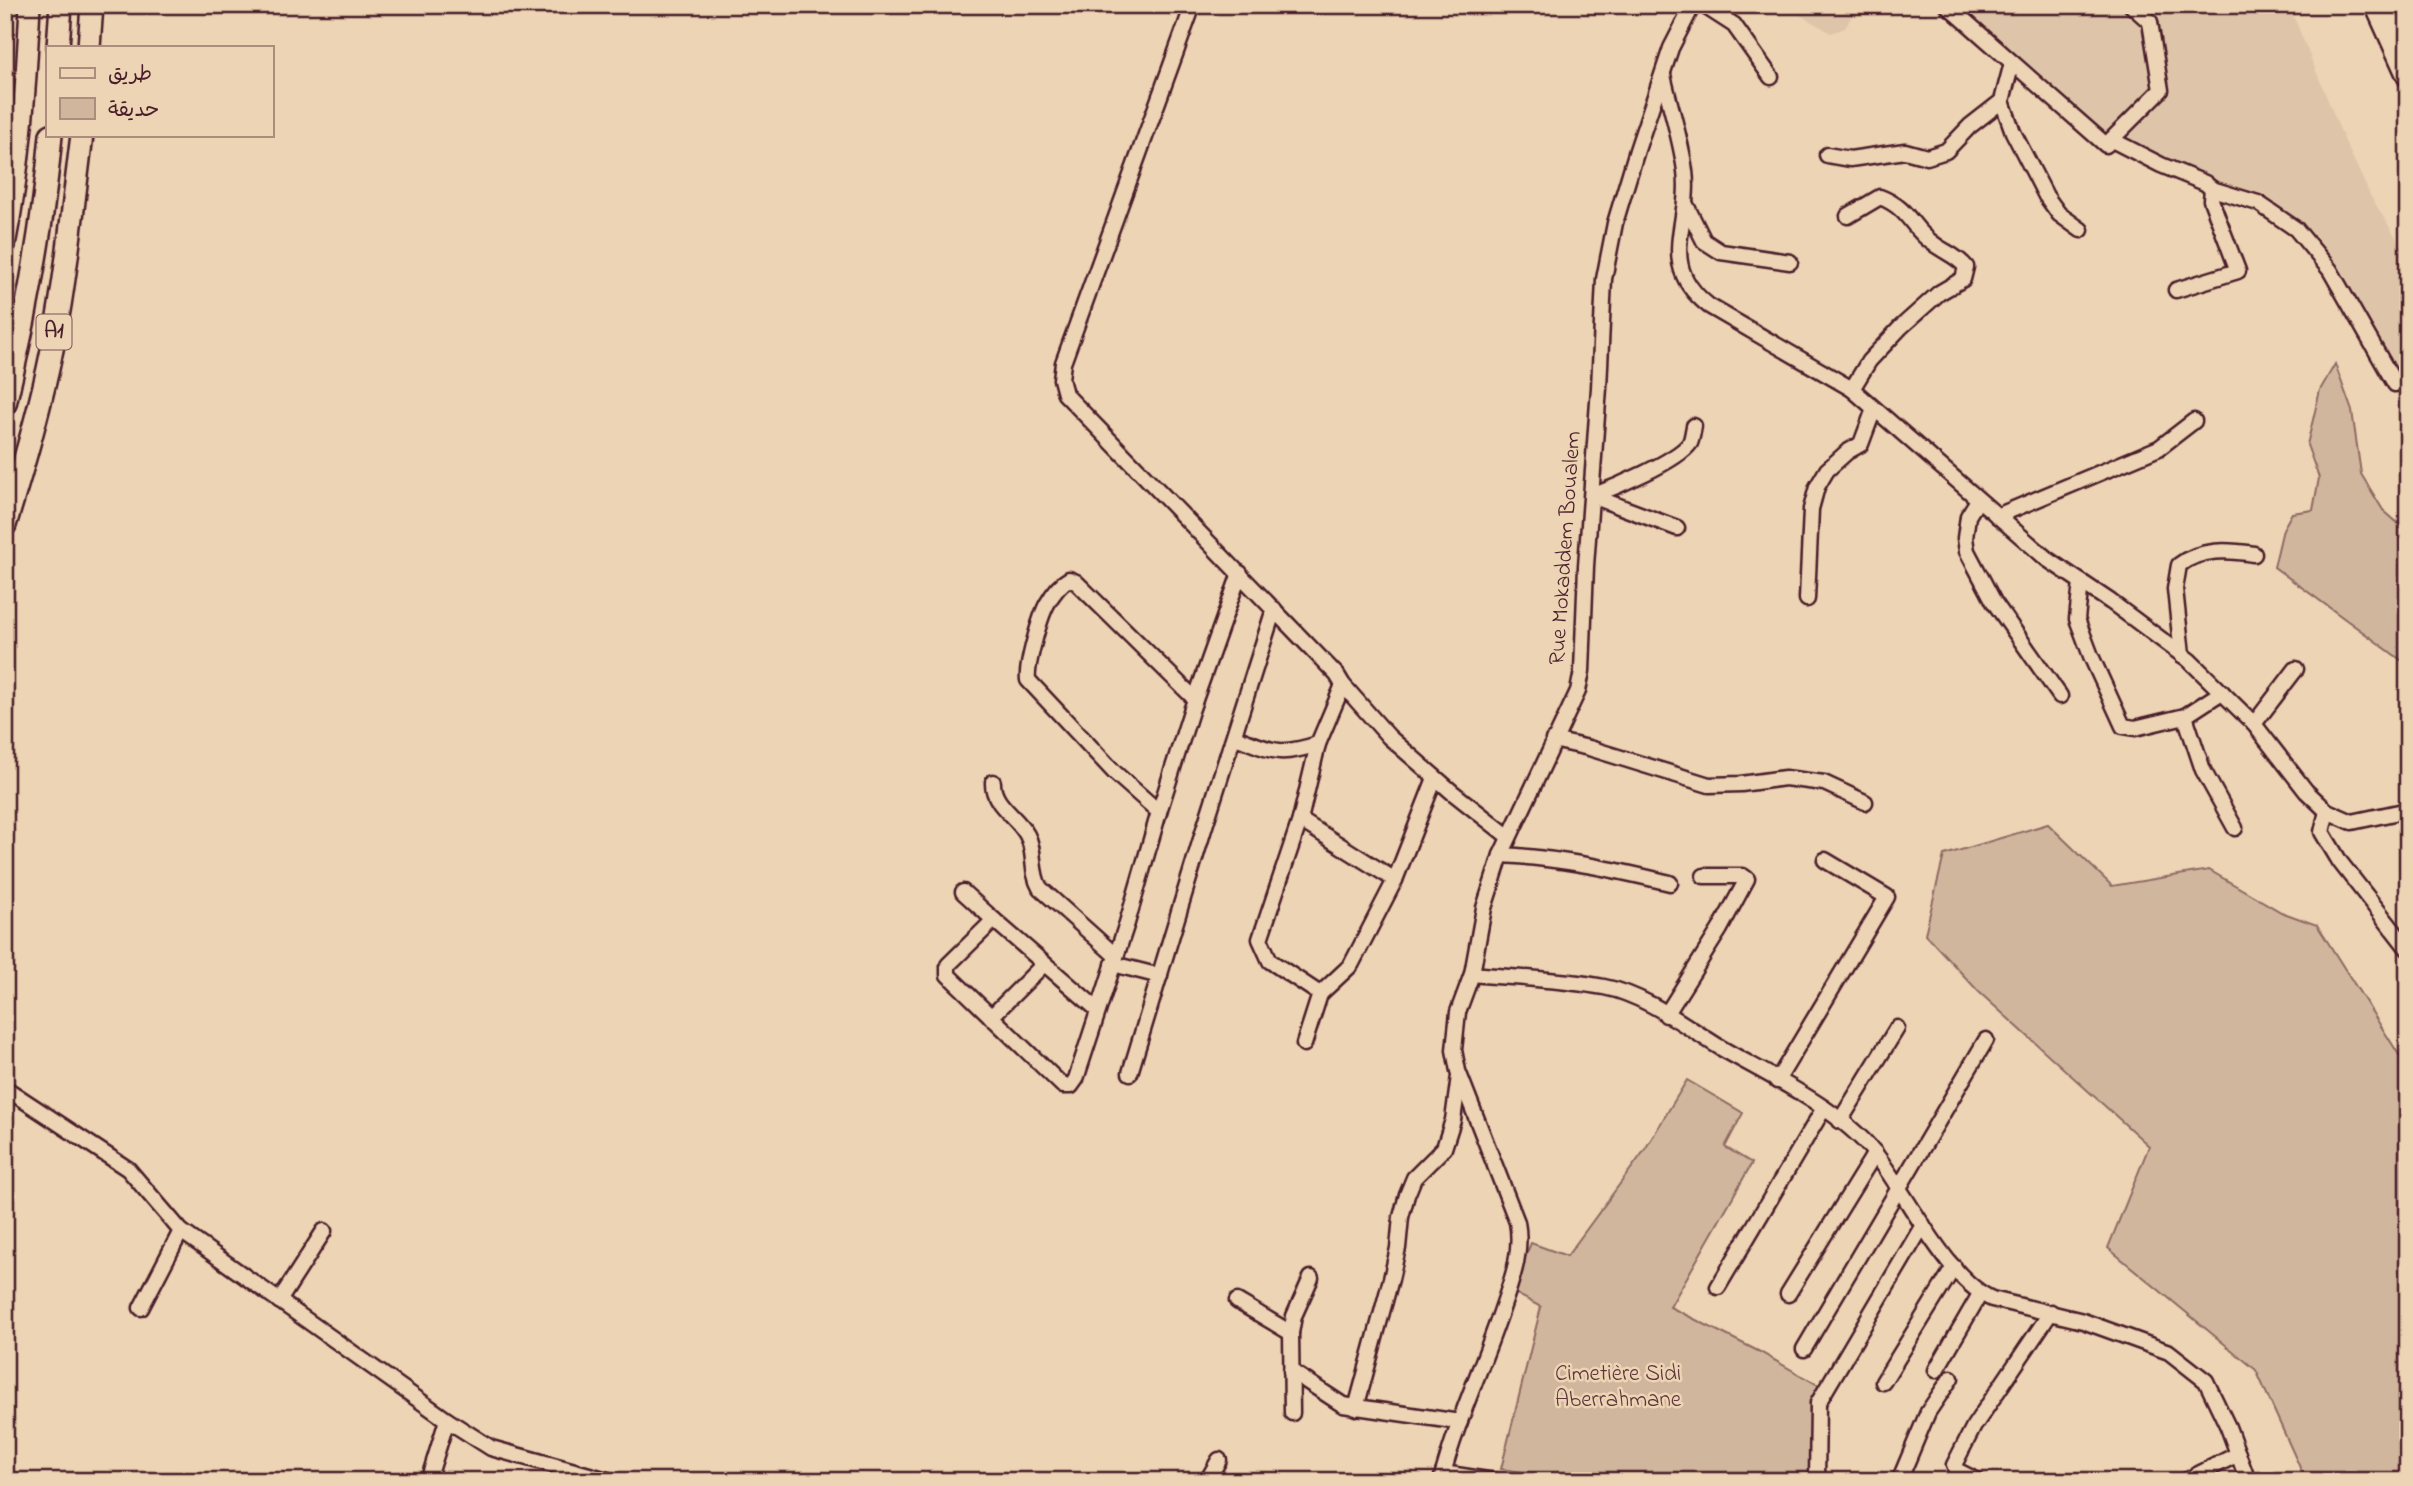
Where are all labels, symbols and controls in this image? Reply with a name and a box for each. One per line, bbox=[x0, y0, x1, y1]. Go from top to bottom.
legend bbox=[46, 46, 273, 136]
text: طريق bbox=[108, 60, 152, 90]
text: حديقة bbox=[108, 96, 159, 126]
road number: A1 bbox=[36, 314, 72, 350]
street label: Rue Mokaddem Boualem bbox=[1541, 430, 1591, 666]
park label: Cimetière Sidi Aberrahmane bbox=[1555, 1358, 1682, 1417]

